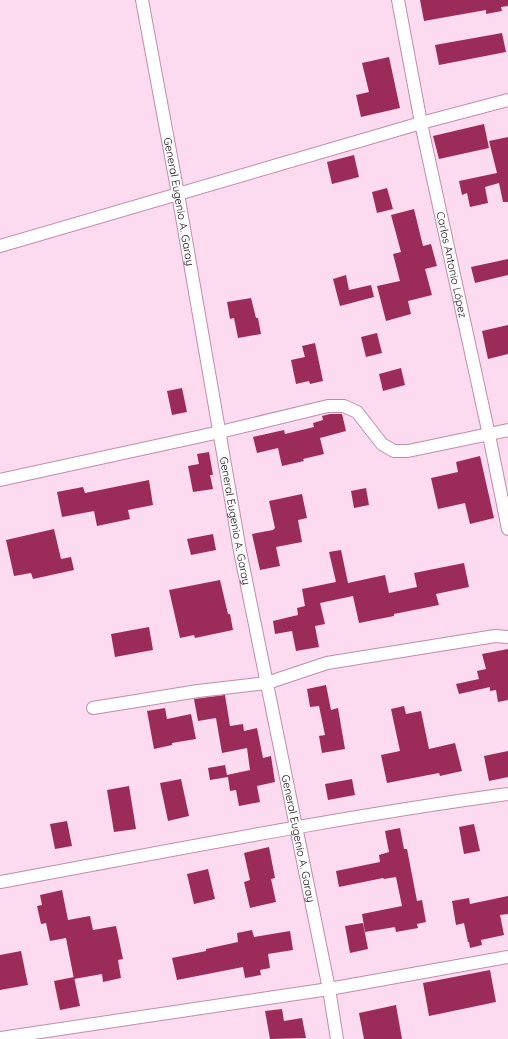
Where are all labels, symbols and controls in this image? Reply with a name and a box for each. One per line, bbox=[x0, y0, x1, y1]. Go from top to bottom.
street label: General Eugenio A. Garay bbox=[161, 136, 197, 267]
street label: Carlos Antonio López bbox=[433, 210, 470, 319]
street label: General Eugenio A. Garay bbox=[217, 456, 254, 586]
street label: General Eugenio A. Garay bbox=[279, 773, 318, 904]

